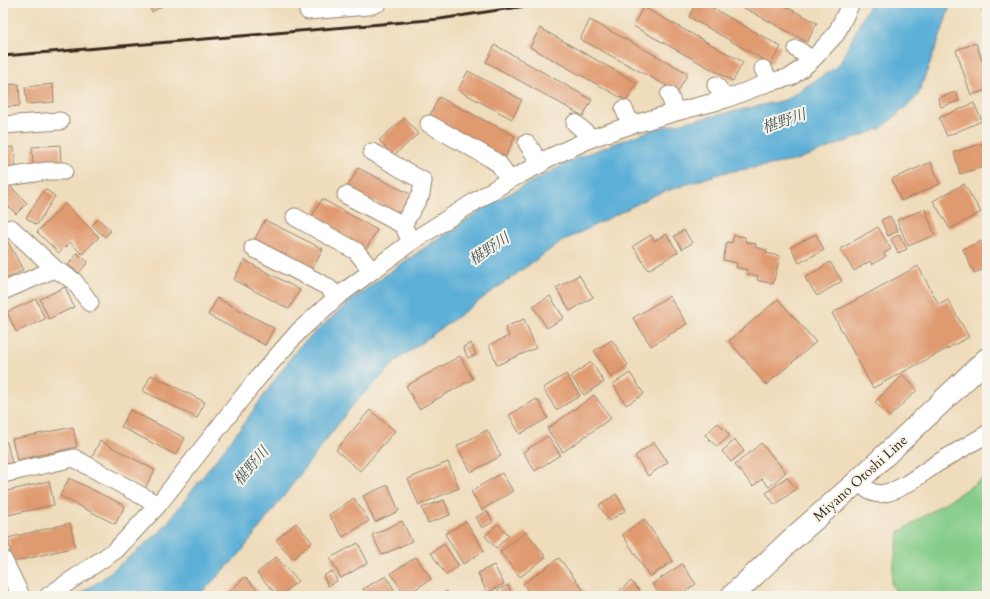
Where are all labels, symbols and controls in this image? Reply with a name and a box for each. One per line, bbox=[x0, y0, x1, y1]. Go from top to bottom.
water label: 椹野川 bbox=[759, 104, 810, 138]
water label: 椹野川 bbox=[465, 227, 515, 270]
street label: Miyano Otoshi Line bbox=[809, 431, 912, 526]
water label: 椹野川 bbox=[229, 441, 274, 490]

